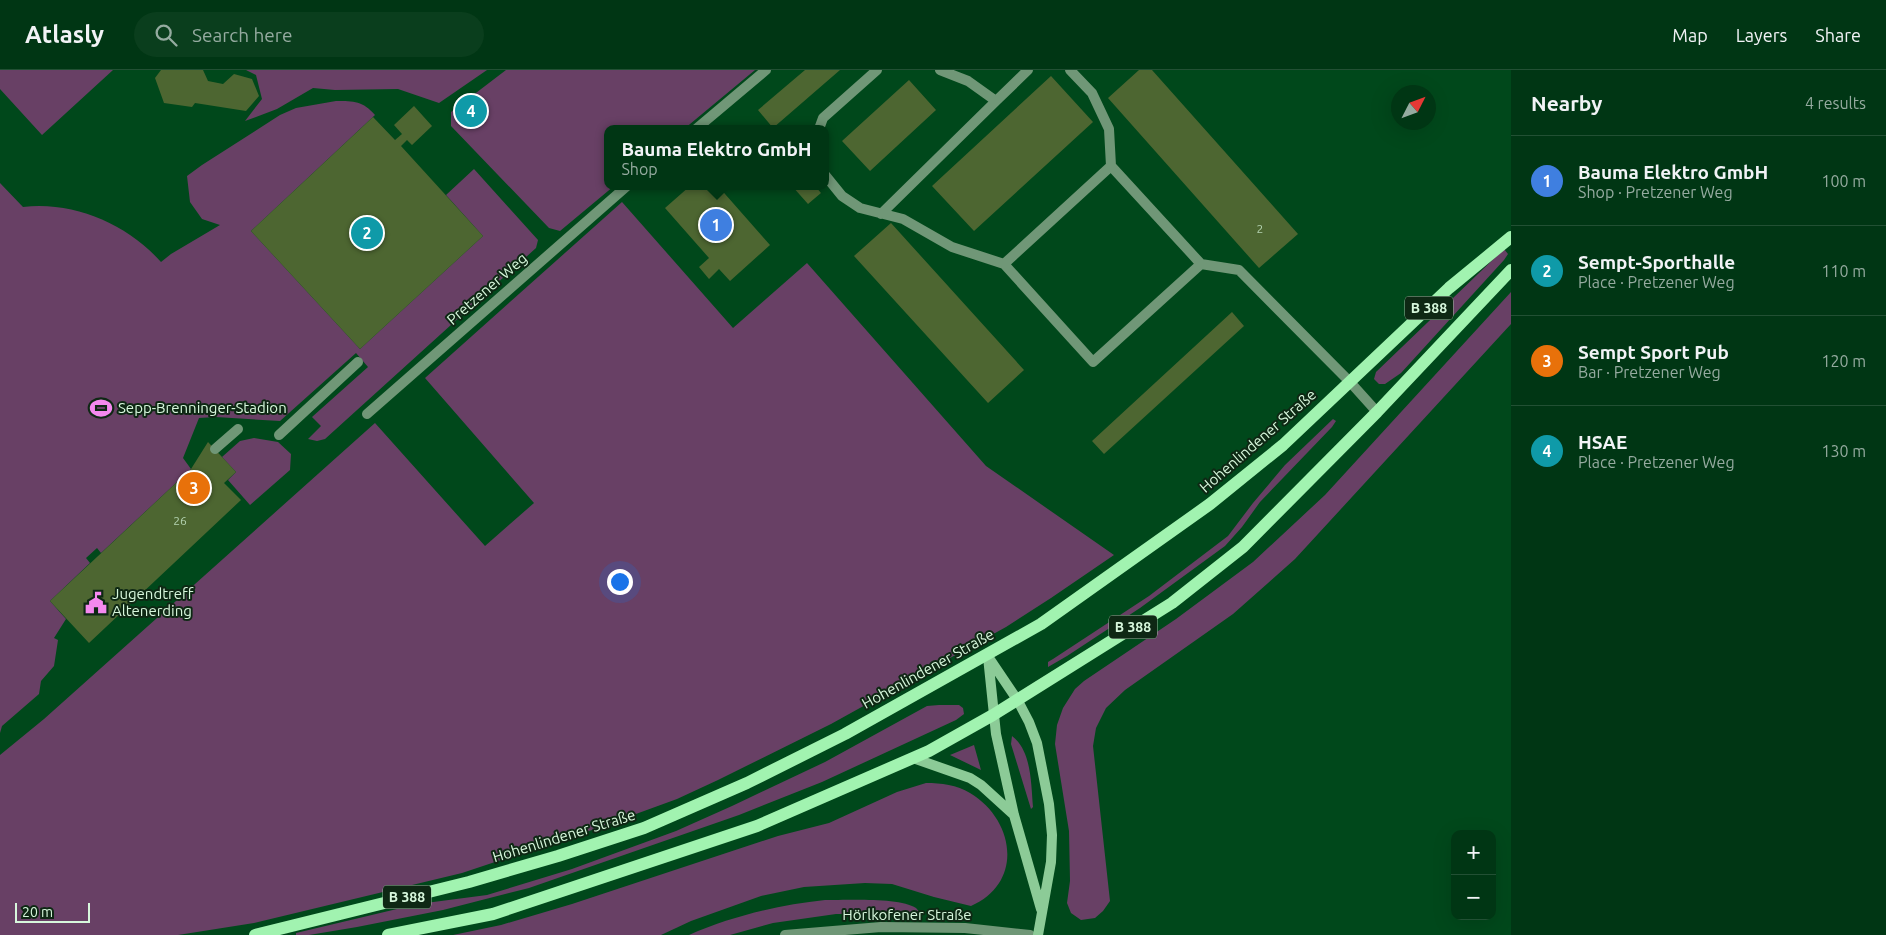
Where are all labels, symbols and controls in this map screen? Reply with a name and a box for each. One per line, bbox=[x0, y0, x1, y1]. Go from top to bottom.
search box bbox=[134, 12, 484, 57]
text: Atlasly bbox=[25, 21, 104, 48]
icon: search bbox=[152, 21, 180, 49]
text: Search here bbox=[192, 24, 292, 46]
text: Map bbox=[1672, 25, 1708, 45]
text: Layers bbox=[1736, 25, 1787, 45]
text: Share bbox=[1815, 25, 1861, 45]
north arrow bbox=[1391, 85, 1436, 130]
text: Nearby bbox=[1531, 91, 1602, 115]
pin: 4 bbox=[455, 92, 487, 130]
text: 4 results bbox=[1805, 94, 1866, 112]
popup bbox=[604, 125, 829, 190]
text: Bauma Elektro GmbH bbox=[621, 138, 812, 160]
text: Shop bbox=[621, 160, 658, 178]
text: Bauma Elektro GmbH bbox=[1578, 161, 1768, 183]
text: 1 bbox=[1542, 172, 1552, 190]
text: 100 m bbox=[1821, 172, 1866, 190]
text: Shop · Pretzener Weg bbox=[1578, 183, 1733, 201]
pin: 1 bbox=[700, 206, 732, 244]
pin: 2 bbox=[351, 214, 383, 252]
house number: 2 bbox=[1257, 222, 1263, 235]
street label: Pretzener Weg bbox=[443, 249, 530, 328]
text: Sempt-Sporthalle bbox=[1578, 251, 1735, 273]
text: 2 bbox=[1542, 262, 1552, 280]
text: 110 m bbox=[1821, 262, 1866, 280]
text: Place · Pretzener Weg bbox=[1578, 273, 1735, 291]
road number: B 388 bbox=[1405, 297, 1453, 320]
text: Sempt Sport Pub bbox=[1578, 341, 1729, 363]
text: 3 bbox=[1542, 352, 1552, 370]
text: 120 m bbox=[1821, 352, 1866, 370]
text: Bar · Pretzener Weg bbox=[1578, 363, 1721, 381]
street label: Hohenlindener Straße bbox=[1196, 386, 1319, 496]
sports icon: Sepp-Brenninger-Stadion bbox=[88, 395, 114, 421]
place label: Sepp-Brenninger-Stadion bbox=[118, 399, 287, 416]
text: HSAE bbox=[1578, 431, 1627, 453]
text: 4 bbox=[1542, 442, 1552, 460]
text: 130 m bbox=[1821, 442, 1866, 460]
text: Place · Pretzener Weg bbox=[1578, 453, 1735, 471]
pin: 3 bbox=[178, 469, 210, 507]
house number: 26 bbox=[173, 514, 187, 527]
your location bbox=[607, 569, 633, 595]
place label: Jugendtreff Altenerding bbox=[112, 585, 194, 619]
public building icon: Jugendtreff Altenerding bbox=[83, 590, 109, 616]
road number: B 388 bbox=[1109, 616, 1157, 638]
street label: Hohenlindener Straße bbox=[859, 625, 997, 712]
street label: Hohenlindener Straße bbox=[490, 806, 637, 865]
map controls bbox=[1451, 830, 1496, 920]
button: + bbox=[1451, 830, 1496, 875]
button: − bbox=[1451, 875, 1496, 920]
road number: B 388 bbox=[383, 886, 431, 909]
scale bar bbox=[15, 900, 90, 923]
text: 20 m bbox=[22, 904, 53, 920]
street label: Hörlkofener Straße bbox=[842, 906, 972, 923]

